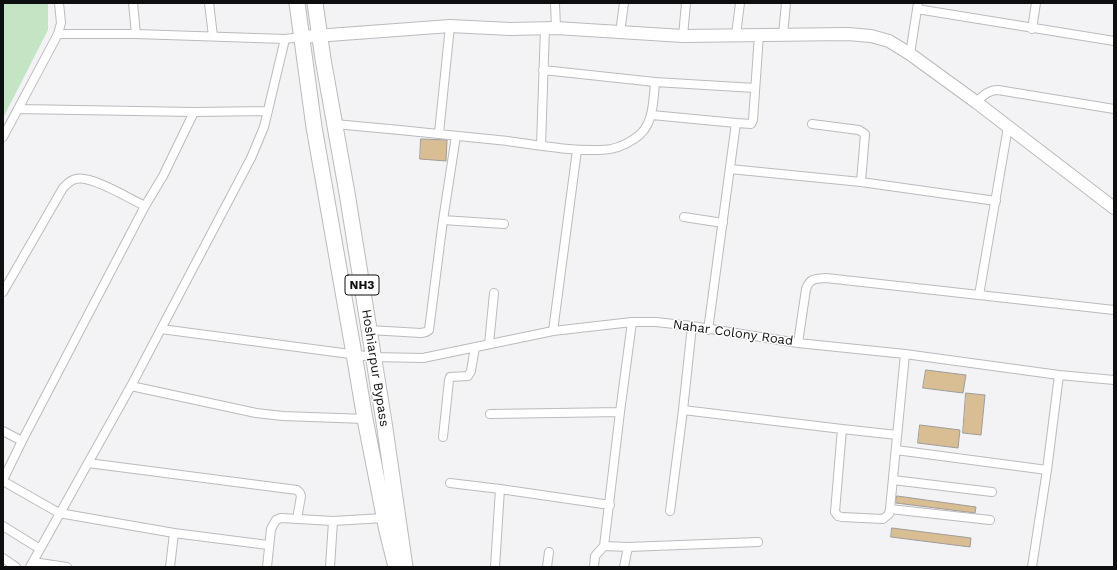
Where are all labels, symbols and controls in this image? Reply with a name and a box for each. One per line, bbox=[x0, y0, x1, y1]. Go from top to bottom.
road number: NH3 bbox=[345, 275, 379, 295]
street label: Hoshiarpur Bypass bbox=[358, 308, 392, 428]
street label: Nahar Colony Road bbox=[672, 317, 794, 349]

